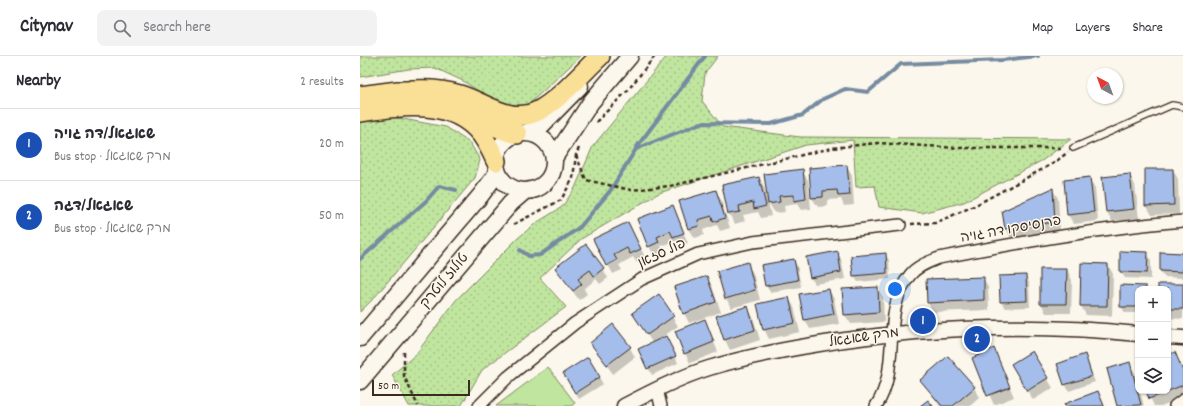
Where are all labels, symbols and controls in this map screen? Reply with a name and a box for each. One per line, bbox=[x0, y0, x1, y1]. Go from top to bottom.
search box bbox=[97, 10, 377, 46]
text: Citynav bbox=[20, 14, 73, 41]
icon: search bbox=[111, 17, 133, 39]
text: Search here bbox=[143, 17, 211, 39]
text: Map bbox=[1032, 18, 1053, 38]
text: Layers bbox=[1075, 18, 1110, 38]
text: Share bbox=[1132, 18, 1163, 38]
north arrow bbox=[1087, 68, 1123, 104]
text: Nearby bbox=[16, 70, 60, 94]
text: 2 results bbox=[300, 73, 344, 92]
text: שאגאל/דה גויה bbox=[54, 124, 155, 146]
text: 1 bbox=[28, 135, 30, 154]
text: 20 m bbox=[319, 135, 344, 154]
text: Bus stop · מרק שאגאל bbox=[54, 148, 171, 167]
text: שאגאל/דגה bbox=[54, 196, 133, 218]
text: 2 bbox=[26, 207, 32, 226]
text: 50 m bbox=[319, 207, 344, 226]
street label: פרנסיסקו דה גויה bbox=[959, 211, 1063, 249]
text: Bus stop · מרק שאגאל bbox=[54, 220, 171, 239]
street label: פול סזאן bbox=[635, 234, 689, 274]
street label: טולוז לוטרק bbox=[416, 249, 474, 313]
your location bbox=[885, 279, 905, 299]
map controls bbox=[1135, 286, 1171, 394]
button: + bbox=[1135, 286, 1171, 322]
pin: 1 bbox=[910, 306, 936, 336]
button: − bbox=[1135, 322, 1171, 358]
street label: מרק שאגאל bbox=[828, 323, 900, 353]
pin: 2 bbox=[964, 324, 990, 354]
button: layers bbox=[1135, 358, 1171, 394]
scale bar bbox=[372, 378, 470, 397]
text: 50 m bbox=[378, 379, 399, 395]

